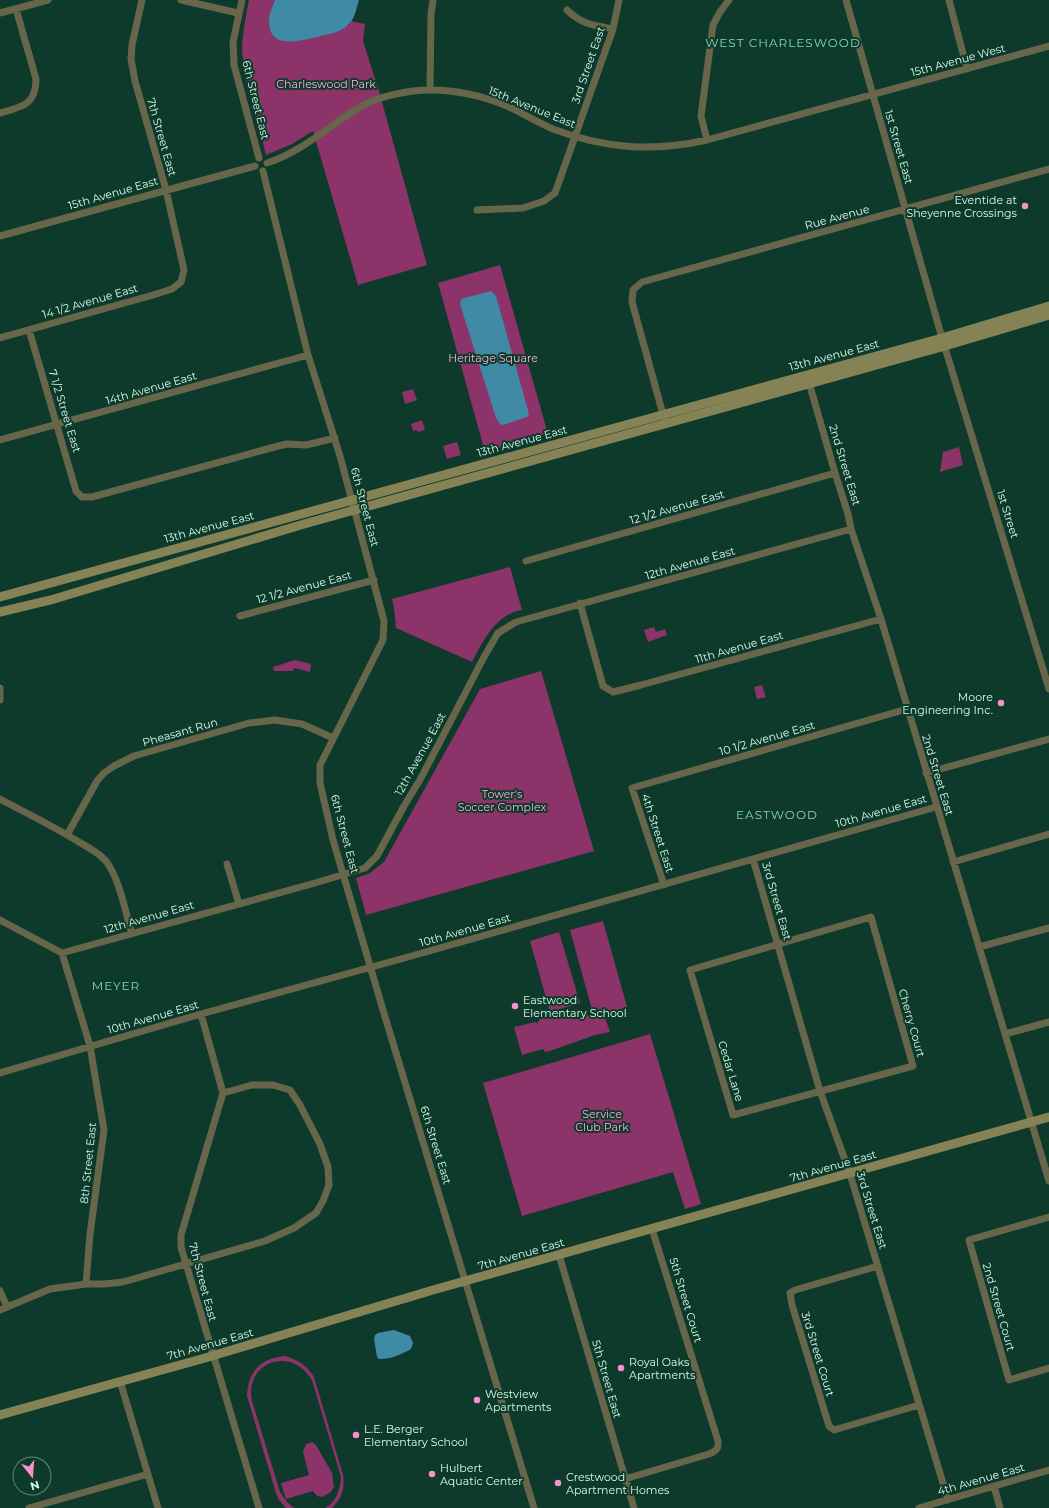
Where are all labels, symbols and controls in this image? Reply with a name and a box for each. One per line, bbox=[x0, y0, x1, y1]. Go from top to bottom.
street label: 3rd Street East bbox=[568, 24, 608, 105]
district label: WEST CHARLESWOOD bbox=[705, 35, 861, 50]
street label: 15th Avenue West bbox=[909, 40, 1007, 79]
street label: 6th Street East bbox=[239, 59, 273, 142]
park label: Charleswood Park bbox=[276, 77, 376, 91]
street label: 15th Avenue East bbox=[486, 83, 578, 131]
street label: 7th Street East bbox=[144, 96, 180, 178]
street label: 1st Street East bbox=[882, 108, 916, 186]
street label: 15th Avenue East bbox=[66, 173, 160, 213]
place label: Eventide at Sheyenne Crossings bbox=[906, 193, 1018, 220]
marker: Eventide at Sheyenne Crossings bbox=[1020, 201, 1030, 211]
street label: Rue Avenue bbox=[803, 202, 871, 232]
street label: 14 1/2 Avenue East bbox=[41, 280, 140, 321]
street label: 13th Avenue East bbox=[787, 336, 881, 374]
park label: Heritage Square bbox=[448, 351, 538, 365]
street label: 7 1/2 Street East bbox=[46, 368, 84, 455]
street label: 14th Avenue East bbox=[104, 368, 199, 408]
street label: 13th Avenue East bbox=[475, 422, 569, 460]
street label: 2nd Street East bbox=[826, 423, 864, 508]
street label: 6th Street East bbox=[348, 466, 382, 549]
street label: 12 1/2 Avenue East bbox=[628, 487, 726, 527]
street label: 1st Street bbox=[994, 488, 1022, 540]
street label: 13th Avenue East bbox=[162, 508, 256, 546]
street label: 12th Avenue East bbox=[643, 543, 737, 583]
street label: 12 1/2 Avenue East bbox=[255, 567, 354, 606]
street label: 11th Avenue East bbox=[693, 628, 785, 666]
place label: Moore Engineering Inc. bbox=[902, 690, 993, 717]
marker: Moore Engineering Inc. bbox=[996, 698, 1006, 708]
street label: 12th Avenue East bbox=[391, 709, 449, 798]
street label: Pheasant Run bbox=[141, 715, 219, 749]
street label: 10 1/2 Avenue East bbox=[718, 717, 817, 758]
street label: 2nd Street East bbox=[919, 733, 957, 818]
park label: Tower's Soccer Complex bbox=[458, 787, 546, 814]
street label: 10th Avenue East bbox=[834, 791, 929, 831]
street label: 4th Street East bbox=[639, 792, 677, 875]
street label: 6th Street East bbox=[328, 793, 362, 876]
district label: EASTWOOD bbox=[736, 807, 818, 822]
street label: 3rd Street East bbox=[759, 860, 795, 942]
street label: 12th Avenue East bbox=[102, 897, 196, 937]
street label: 10th Avenue East bbox=[418, 910, 513, 950]
district label: MEYER bbox=[92, 978, 140, 993]
street label: Cherry Court bbox=[896, 987, 929, 1059]
place label: Eastwood Elementary School bbox=[523, 993, 627, 1020]
street label: 10th Avenue East bbox=[106, 997, 201, 1037]
marker: Eastwood Elementary School bbox=[510, 1001, 520, 1011]
street label: Cedar Lane bbox=[715, 1039, 747, 1103]
street label: 6th Street East bbox=[417, 1104, 455, 1186]
park label: Service Club Park bbox=[575, 1107, 629, 1134]
street label: 8th Street East bbox=[77, 1121, 99, 1204]
street label: 7th Avenue East bbox=[788, 1147, 878, 1185]
street label: 3rd Street East bbox=[854, 1169, 891, 1251]
street label: 7th Avenue East bbox=[476, 1235, 566, 1273]
street label: 7th Street East bbox=[186, 1241, 220, 1323]
street label: 5th Street Court bbox=[666, 1256, 706, 1345]
street label: 2nd Street Court bbox=[980, 1261, 1018, 1353]
street label: 3rd Street Court bbox=[798, 1310, 838, 1399]
street label: 7th Avenue East bbox=[165, 1325, 255, 1363]
street label: 5th Street East bbox=[589, 1338, 625, 1420]
place label: Royal Oaks Apartments bbox=[629, 1355, 696, 1382]
marker: Royal Oaks Apartments bbox=[616, 1363, 626, 1373]
place label: Westview Apartments bbox=[485, 1387, 552, 1414]
marker: Westview Apartments bbox=[472, 1395, 482, 1405]
place label: L.E. Berger Elementary School bbox=[364, 1422, 468, 1449]
marker: L.E. Berger Elementary School bbox=[351, 1430, 361, 1440]
north arrow bbox=[12, 1456, 52, 1496]
street label: 4th Avenue East bbox=[936, 1460, 1027, 1498]
place label: Hulbert Aquatic Center bbox=[440, 1461, 523, 1488]
marker: Hulbert Aquatic Center bbox=[427, 1469, 437, 1479]
place label: Crestwood Apartment Homes bbox=[566, 1470, 670, 1497]
text: N bbox=[29, 1478, 41, 1494]
marker: Crestwood Apartment Homes bbox=[553, 1478, 563, 1488]

